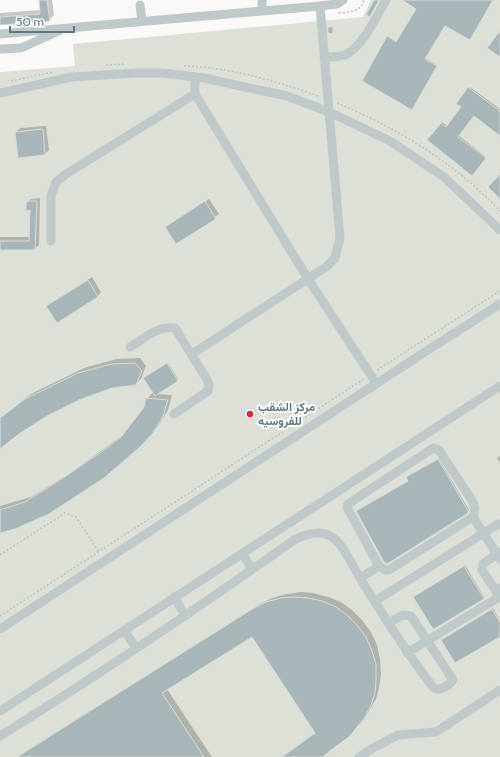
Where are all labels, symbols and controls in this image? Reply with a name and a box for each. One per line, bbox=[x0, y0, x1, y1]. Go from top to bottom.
scale bar bbox=[10, 8, 74, 34]
text: 50 m bbox=[16, 14, 44, 29]
place label: مركز الشقب للفروسيه bbox=[258, 399, 316, 429]
marker: مركز الشقب للفروسيه bbox=[245, 409, 255, 419]

